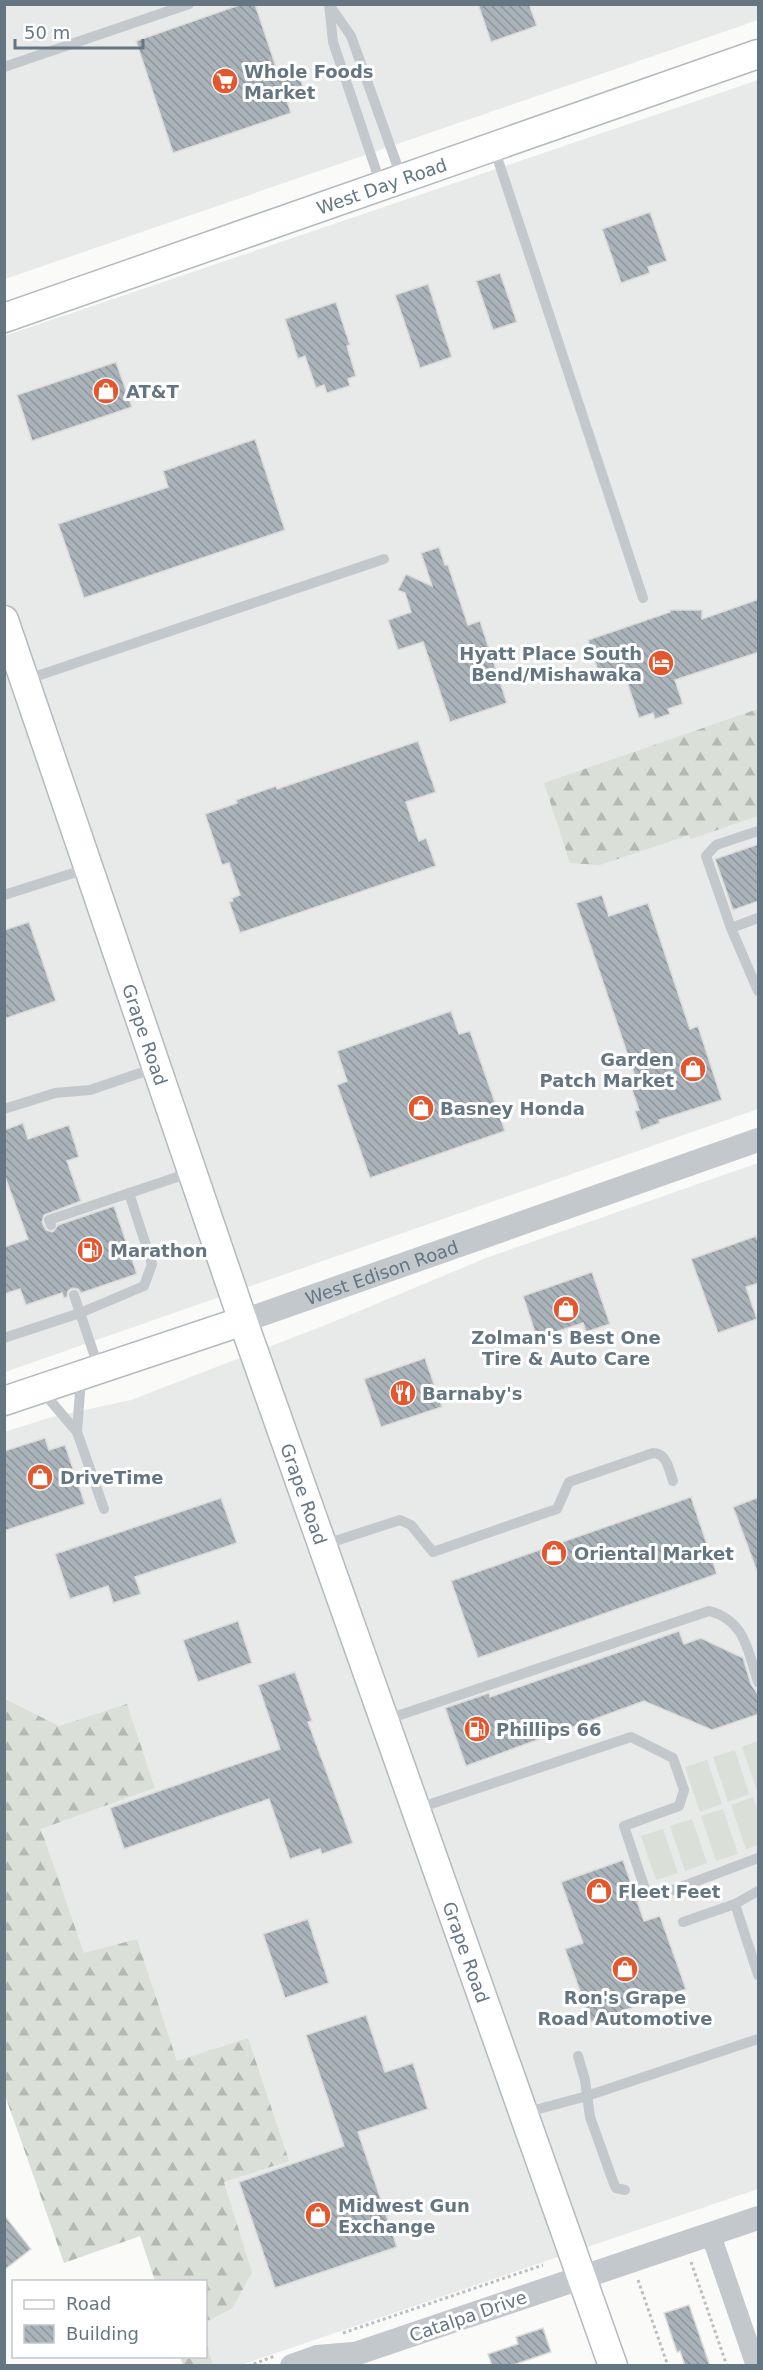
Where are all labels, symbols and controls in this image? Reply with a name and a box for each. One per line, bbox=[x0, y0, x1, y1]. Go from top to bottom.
scale bar bbox=[15, 12, 142, 50]
text: 50 m bbox=[24, 22, 70, 43]
place label: Whole Foods Market bbox=[244, 61, 374, 103]
supermarket icon: Whole Foods Market bbox=[210, 66, 240, 96]
street label: West Day Road bbox=[314, 153, 449, 218]
shop icon: AT&T bbox=[91, 376, 121, 406]
place label: AT&T bbox=[126, 381, 180, 402]
place label: Hyatt Place South Bend/Mishawaka bbox=[459, 643, 642, 685]
hotel icon: Hyatt Place South Bend/Mishawaka bbox=[646, 648, 676, 678]
street label: Grape Road bbox=[118, 981, 172, 1088]
place label: Garden Patch Market bbox=[540, 1049, 674, 1091]
shop icon: Garden Patch Market bbox=[678, 1054, 708, 1084]
shop icon: Basney Honda bbox=[406, 1093, 436, 1123]
place label: Basney Honda bbox=[440, 1098, 585, 1119]
fuel station icon: Marathon bbox=[75, 1235, 105, 1265]
street label: West Edison Road bbox=[302, 1236, 461, 1309]
place label: Marathon bbox=[110, 1240, 208, 1261]
shop icon: Zolman's Best One Tire & Auto Care bbox=[551, 1294, 581, 1324]
place label: Zolman's Best One Tire & Auto Care bbox=[471, 1327, 661, 1369]
restaurant icon: Barnaby's bbox=[388, 1378, 418, 1408]
place label: Barnaby's bbox=[422, 1383, 523, 1404]
street label: Grape Road bbox=[277, 1440, 332, 1547]
shop icon: DriveTime bbox=[25, 1462, 55, 1492]
place label: DriveTime bbox=[60, 1467, 163, 1488]
shop icon: Oriental Market bbox=[539, 1538, 569, 1568]
place label: Oriental Market bbox=[574, 1543, 734, 1564]
fuel station icon: Phillips 66 bbox=[462, 1714, 492, 1744]
place label: Phillips 66 bbox=[496, 1719, 602, 1740]
shop icon: Fleet Feet bbox=[584, 1876, 614, 1906]
place label: Fleet Feet bbox=[618, 1881, 721, 1902]
street label: Grape Road bbox=[439, 1899, 494, 2005]
shop icon: Ron's Grape Road Automotive bbox=[610, 1954, 640, 1984]
place label: Ron's Grape Road Automotive bbox=[537, 1987, 713, 2029]
place label: Midwest Gun Exchange bbox=[338, 2195, 470, 2237]
shop icon: Midwest Gun Exchange bbox=[303, 2200, 333, 2230]
legend bbox=[12, 2280, 207, 2358]
street label: Catalpa Drive bbox=[406, 2286, 530, 2346]
text: Road bbox=[66, 2293, 111, 2314]
text: Building bbox=[66, 2323, 139, 2344]

